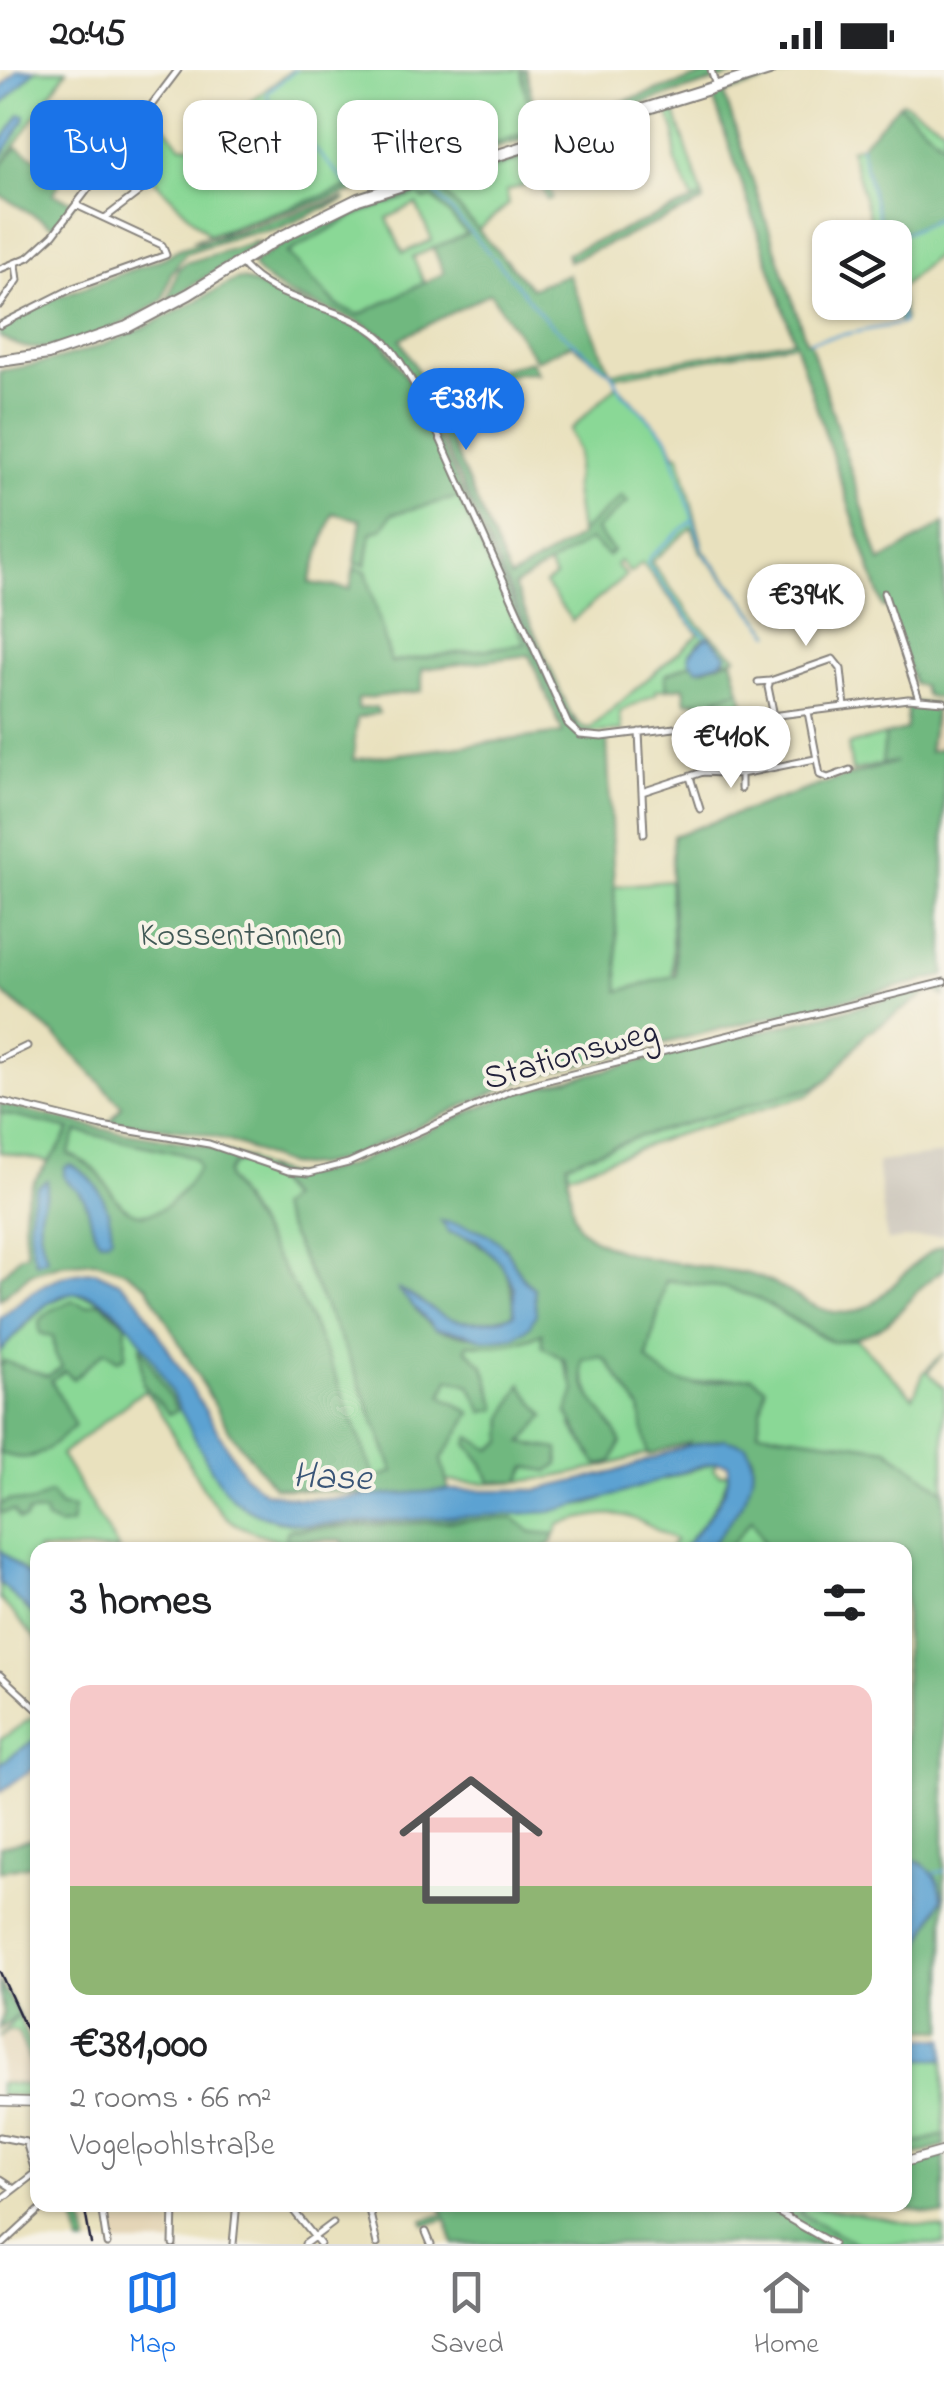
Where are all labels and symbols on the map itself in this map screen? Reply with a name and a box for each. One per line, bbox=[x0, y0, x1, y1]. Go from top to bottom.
pin: €381K bbox=[396, 368, 536, 453]
pin: €394K bbox=[736, 564, 876, 649]
pin: €410K bbox=[661, 706, 801, 791]
park label: Kossentannen bbox=[140, 911, 342, 962]
street label: Stationsweg bbox=[478, 1007, 664, 1106]
water label: Hase bbox=[291, 1450, 374, 1508]

